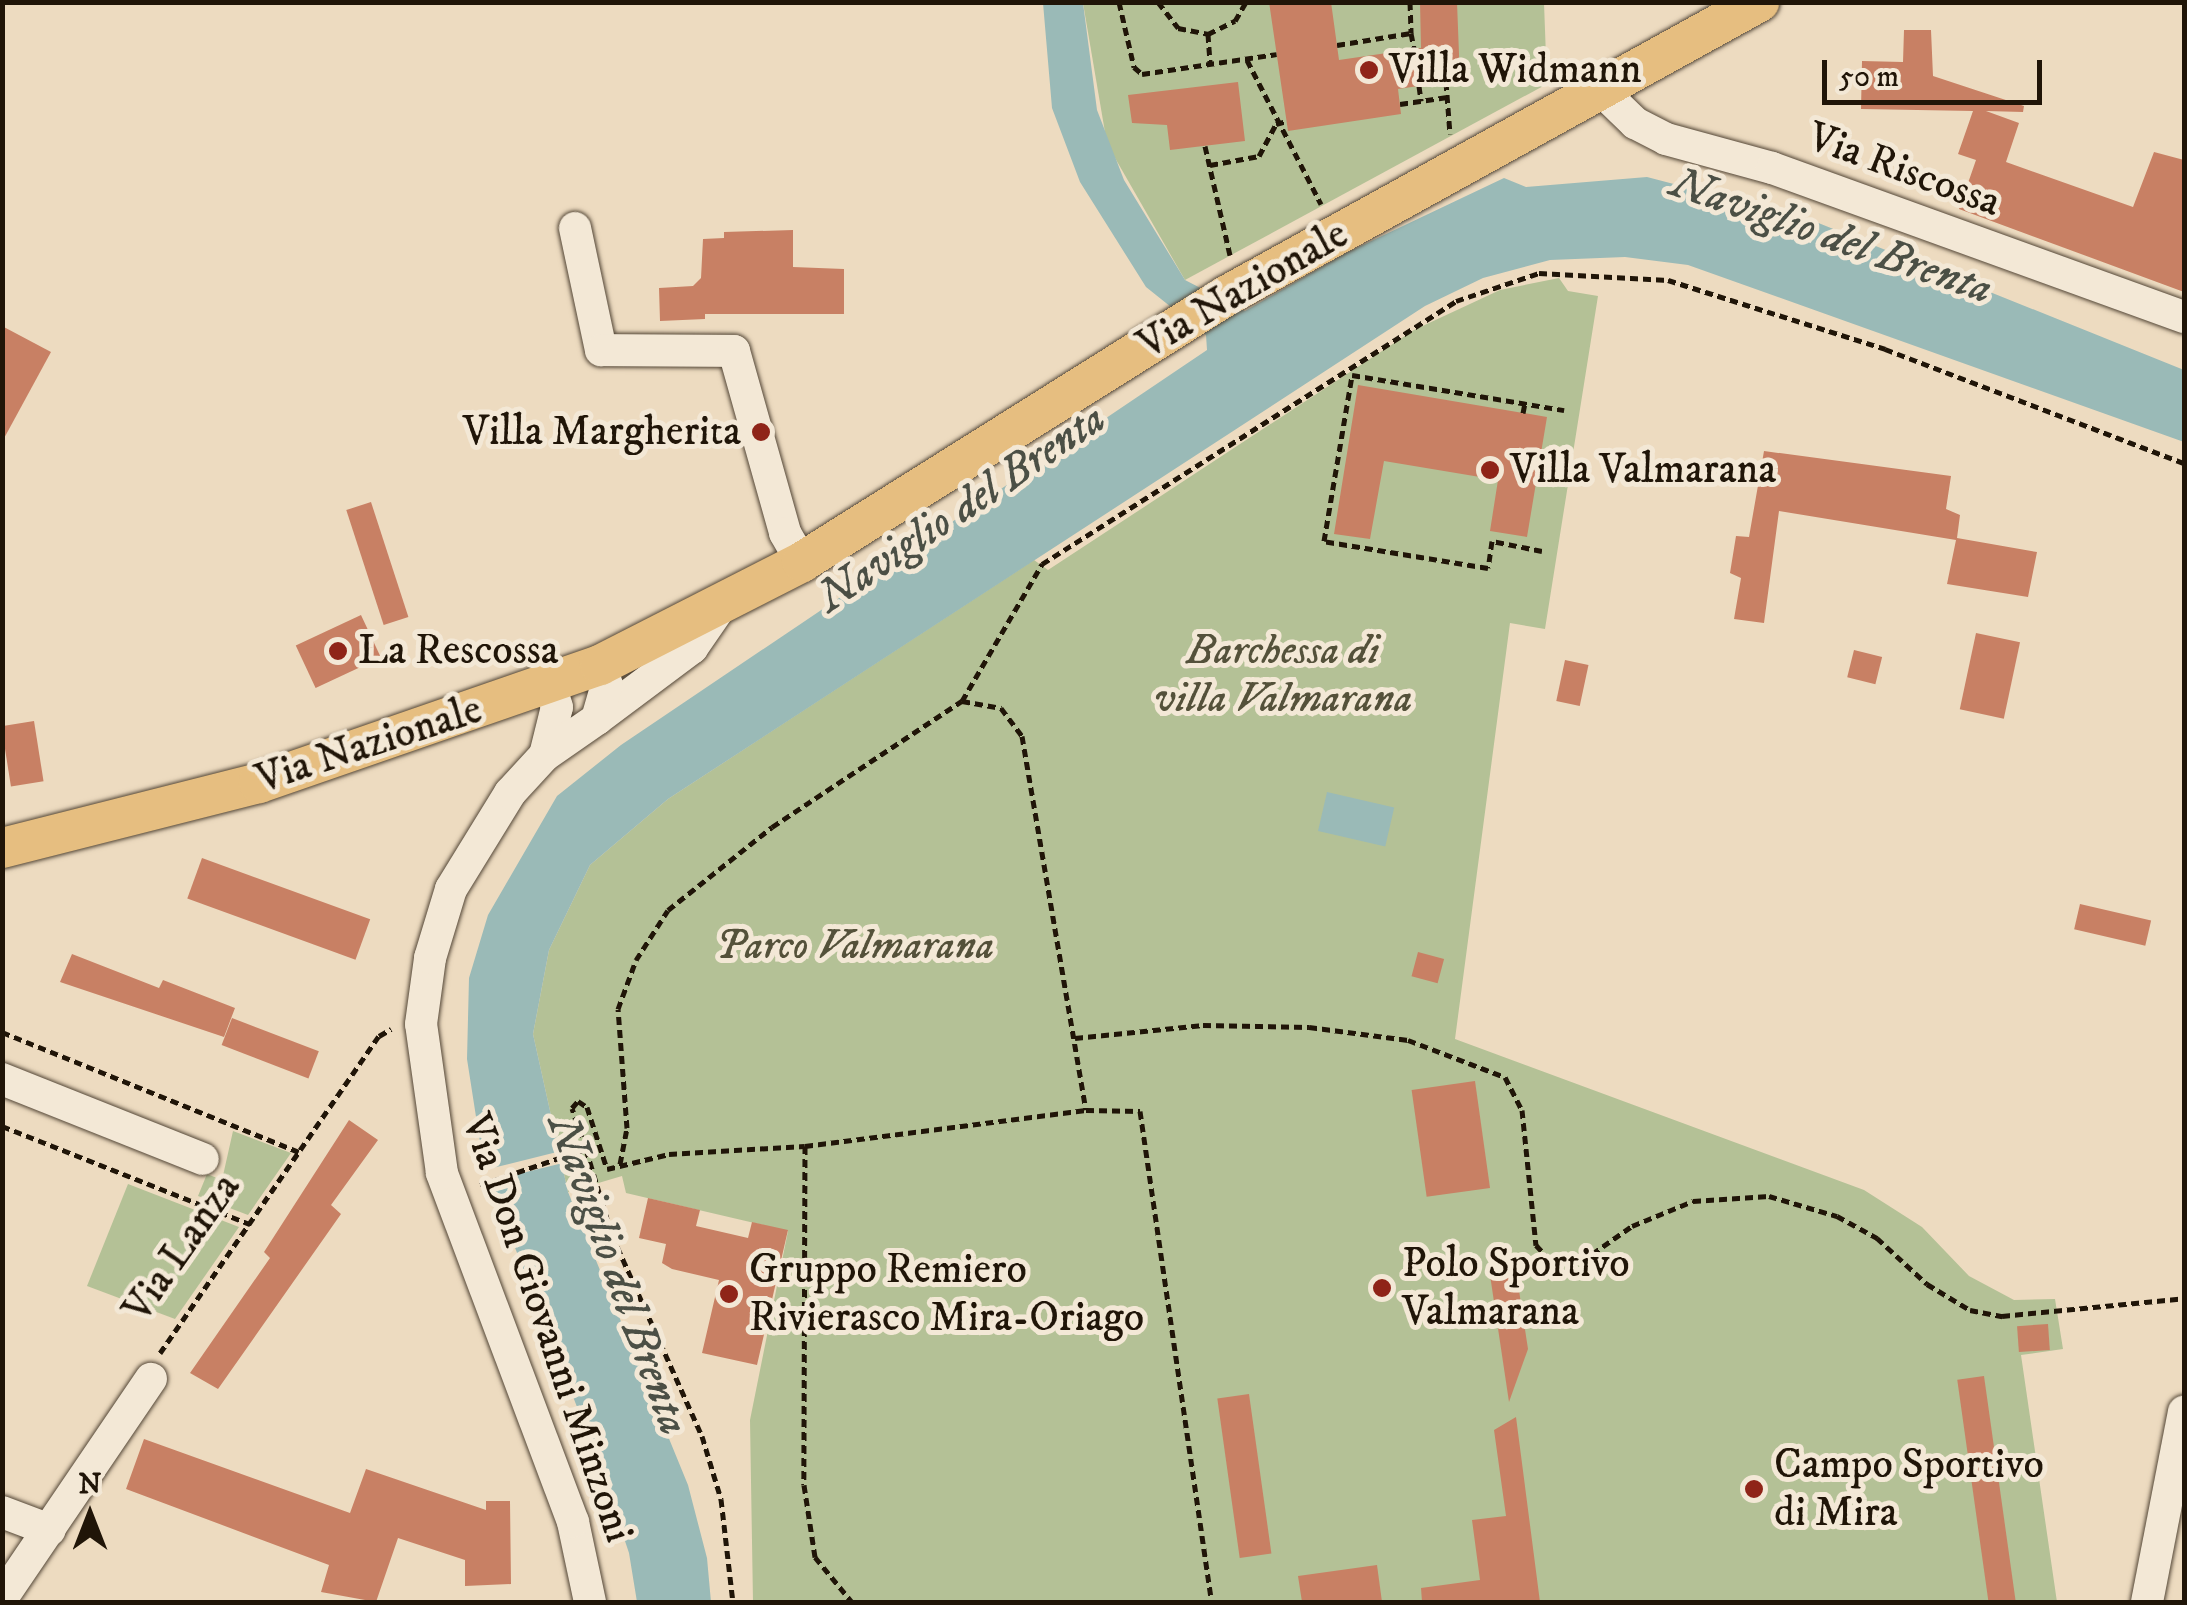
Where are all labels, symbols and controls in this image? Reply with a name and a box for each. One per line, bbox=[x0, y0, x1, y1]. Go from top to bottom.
scale bar bbox=[1827, 40, 2047, 102]
place label: Villa Widmann bbox=[1389, 45, 1642, 95]
marker: Villa Widmann bbox=[1358, 59, 1380, 81]
text: 50 m bbox=[1839, 59, 1899, 96]
street label: Via Riscossa bbox=[1801, 112, 2007, 228]
water label: Naviglio del Brenta bbox=[1663, 157, 1999, 317]
street label: Via Nazionale bbox=[1129, 210, 1357, 370]
water label: Naviglio del Brenta bbox=[807, 393, 1117, 625]
place label: Villa Margherita bbox=[463, 407, 741, 457]
marker: Villa Margherita bbox=[750, 421, 772, 443]
place label: Villa Valmarana bbox=[1510, 445, 1776, 495]
marker: Villa Valmarana bbox=[1479, 459, 1501, 481]
place label: La Rescossa bbox=[358, 626, 559, 676]
park label: Barchessa di villa Valmarana bbox=[1154, 626, 1412, 724]
marker: La Rescossa bbox=[327, 640, 349, 662]
street label: Via Nazionale bbox=[250, 685, 488, 805]
park label: Parco Valmarana bbox=[716, 921, 994, 971]
street label: Via Don Giovanni Minzoni bbox=[450, 1107, 644, 1549]
water label: Naviglio del Brenta bbox=[534, 1108, 700, 1442]
street label: Via Lanza bbox=[113, 1164, 251, 1332]
place label: Polo Sportivo Valmarana bbox=[1402, 1239, 1630, 1338]
place label: Gruppo Remiero Rivierasco Mira-Oriago bbox=[749, 1245, 1144, 1344]
marker: Polo Sportivo Valmarana bbox=[1371, 1277, 1393, 1299]
marker: Gruppo Remiero Rivierasco Mira-Oriago bbox=[718, 1283, 740, 1305]
place label: Campo Sportivo di Mira bbox=[1774, 1440, 2044, 1538]
north arrow bbox=[40, 1465, 140, 1565]
text: N bbox=[79, 1467, 101, 1502]
marker: Campo Sportivo di Mira bbox=[1743, 1478, 1765, 1500]

